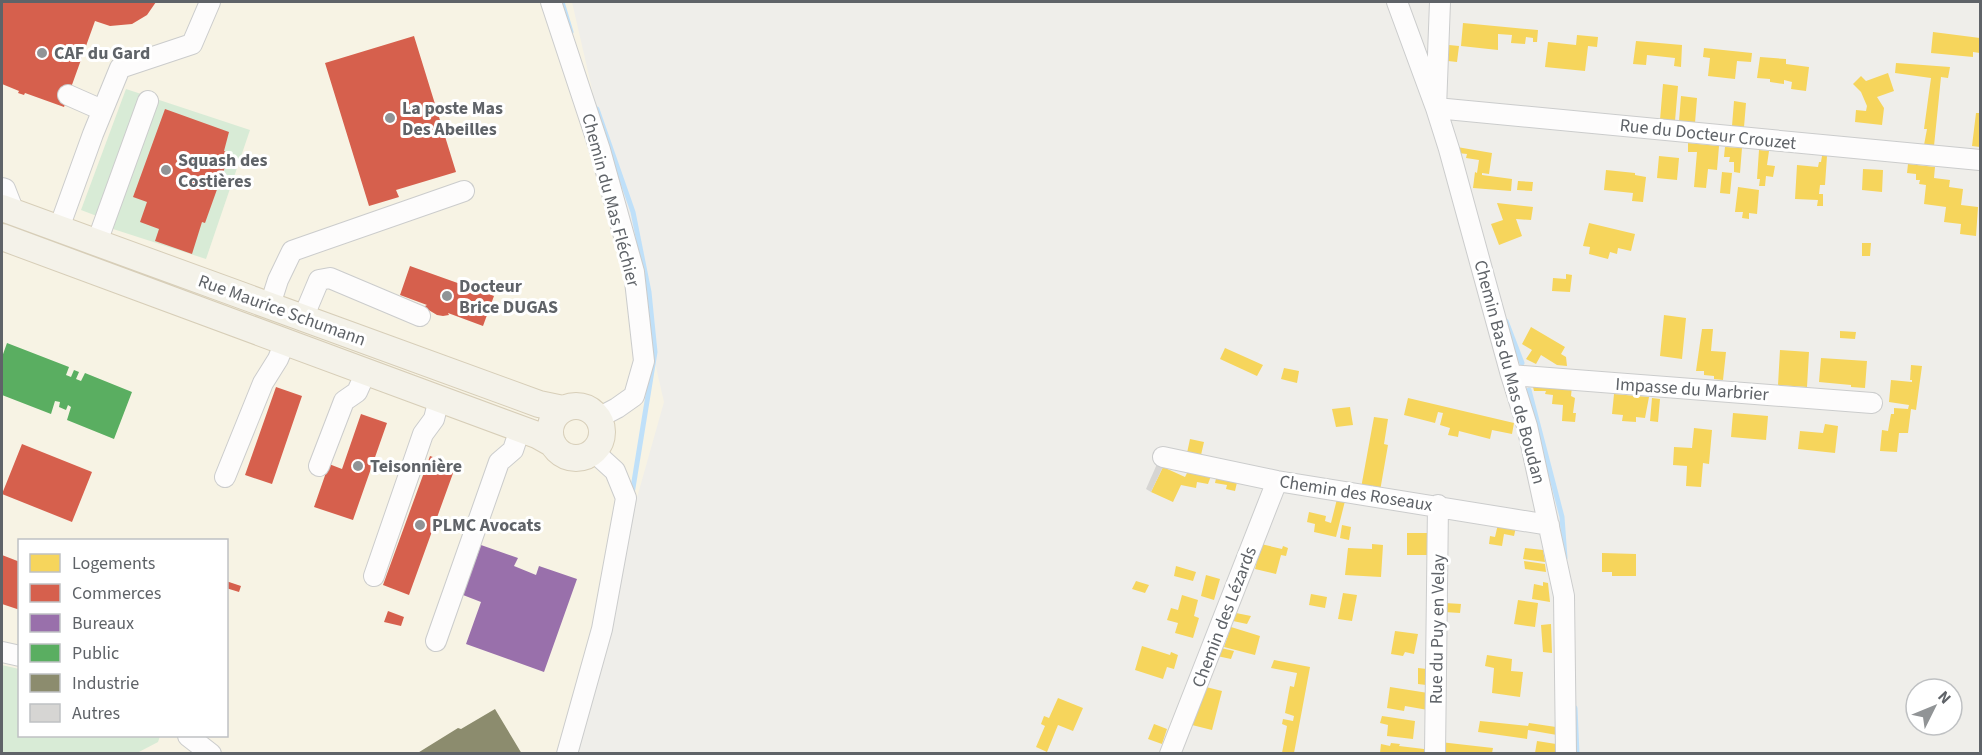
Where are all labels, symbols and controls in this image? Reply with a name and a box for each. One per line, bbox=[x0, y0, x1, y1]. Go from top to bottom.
place label: CAF du Gard bbox=[54, 41, 150, 66]
marker: CAF du Gard bbox=[35, 46, 49, 60]
place label: La poste Mas Des Abeilles bbox=[402, 96, 503, 142]
marker: La poste Mas Des Abeilles bbox=[383, 111, 397, 125]
street label: Chemin du Mas Fléchier bbox=[575, 111, 646, 290]
street label: Rue du Docteur Crouzet bbox=[1618, 113, 1797, 156]
place label: Squash des Costières bbox=[178, 148, 268, 194]
marker: Squash des Costières bbox=[159, 163, 173, 177]
street label: Chemin Bas du Mas de Boudan bbox=[1468, 257, 1551, 487]
street label: Rue Maurice Schumann bbox=[195, 269, 369, 352]
place label: Docteur Brice DUGAS bbox=[459, 274, 558, 320]
marker: Docteur Brice DUGAS bbox=[440, 289, 454, 303]
street label: Impasse du Marbrier bbox=[1614, 372, 1770, 407]
place label: Teisonnière bbox=[370, 454, 462, 479]
marker: Teisonnière bbox=[351, 459, 365, 473]
street label: Chemin des Roseaux bbox=[1278, 469, 1434, 518]
place label: PLMC Avocats bbox=[432, 513, 541, 538]
marker: PLMC Avocats bbox=[413, 518, 427, 532]
legend bbox=[18, 539, 228, 737]
street label: Chemin des Lézards bbox=[1186, 543, 1263, 691]
text: Logements bbox=[72, 551, 155, 576]
street label: Rue du Puy en Velay bbox=[1424, 553, 1451, 704]
text: Commerces bbox=[72, 581, 161, 606]
text: Bureaux bbox=[72, 611, 134, 636]
text: Public bbox=[72, 641, 119, 666]
text: Industrie bbox=[72, 671, 139, 696]
north arrow bbox=[1904, 677, 1964, 737]
text: N bbox=[1933, 686, 1956, 709]
text: Autres bbox=[72, 701, 120, 726]

